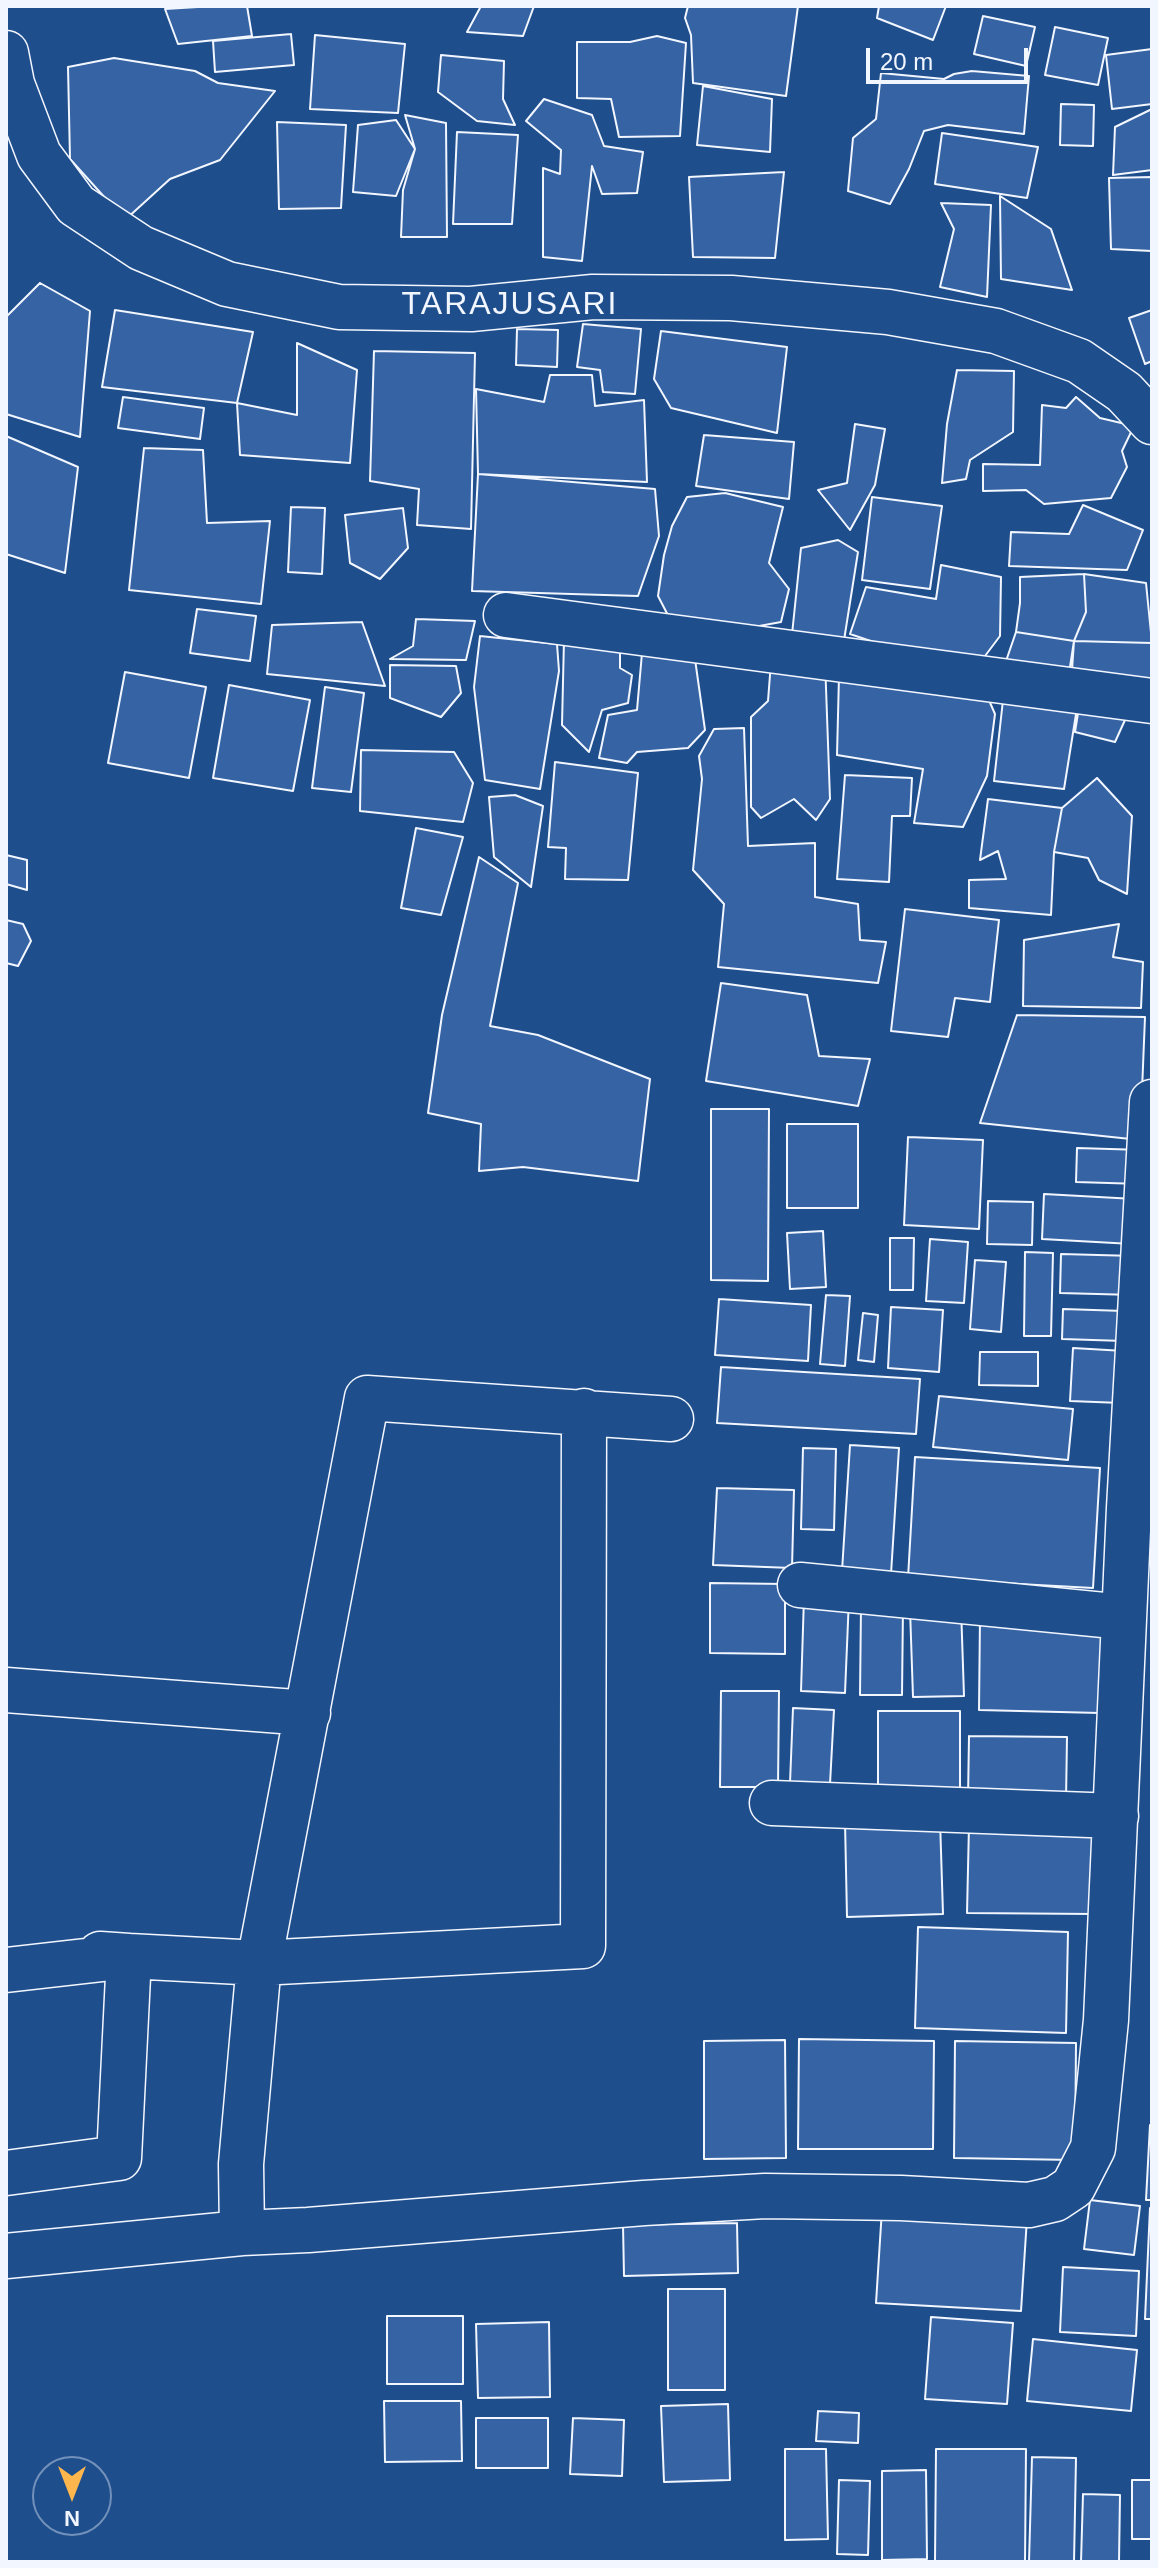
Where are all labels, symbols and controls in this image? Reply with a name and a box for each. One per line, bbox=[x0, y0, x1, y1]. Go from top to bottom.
scale bar bbox=[870, 32, 1032, 82]
text: 20 m bbox=[880, 48, 933, 75]
district label: TARAJUSARI bbox=[402, 286, 618, 324]
north arrow bbox=[32, 2456, 112, 2536]
text: N bbox=[64, 2506, 80, 2531]

